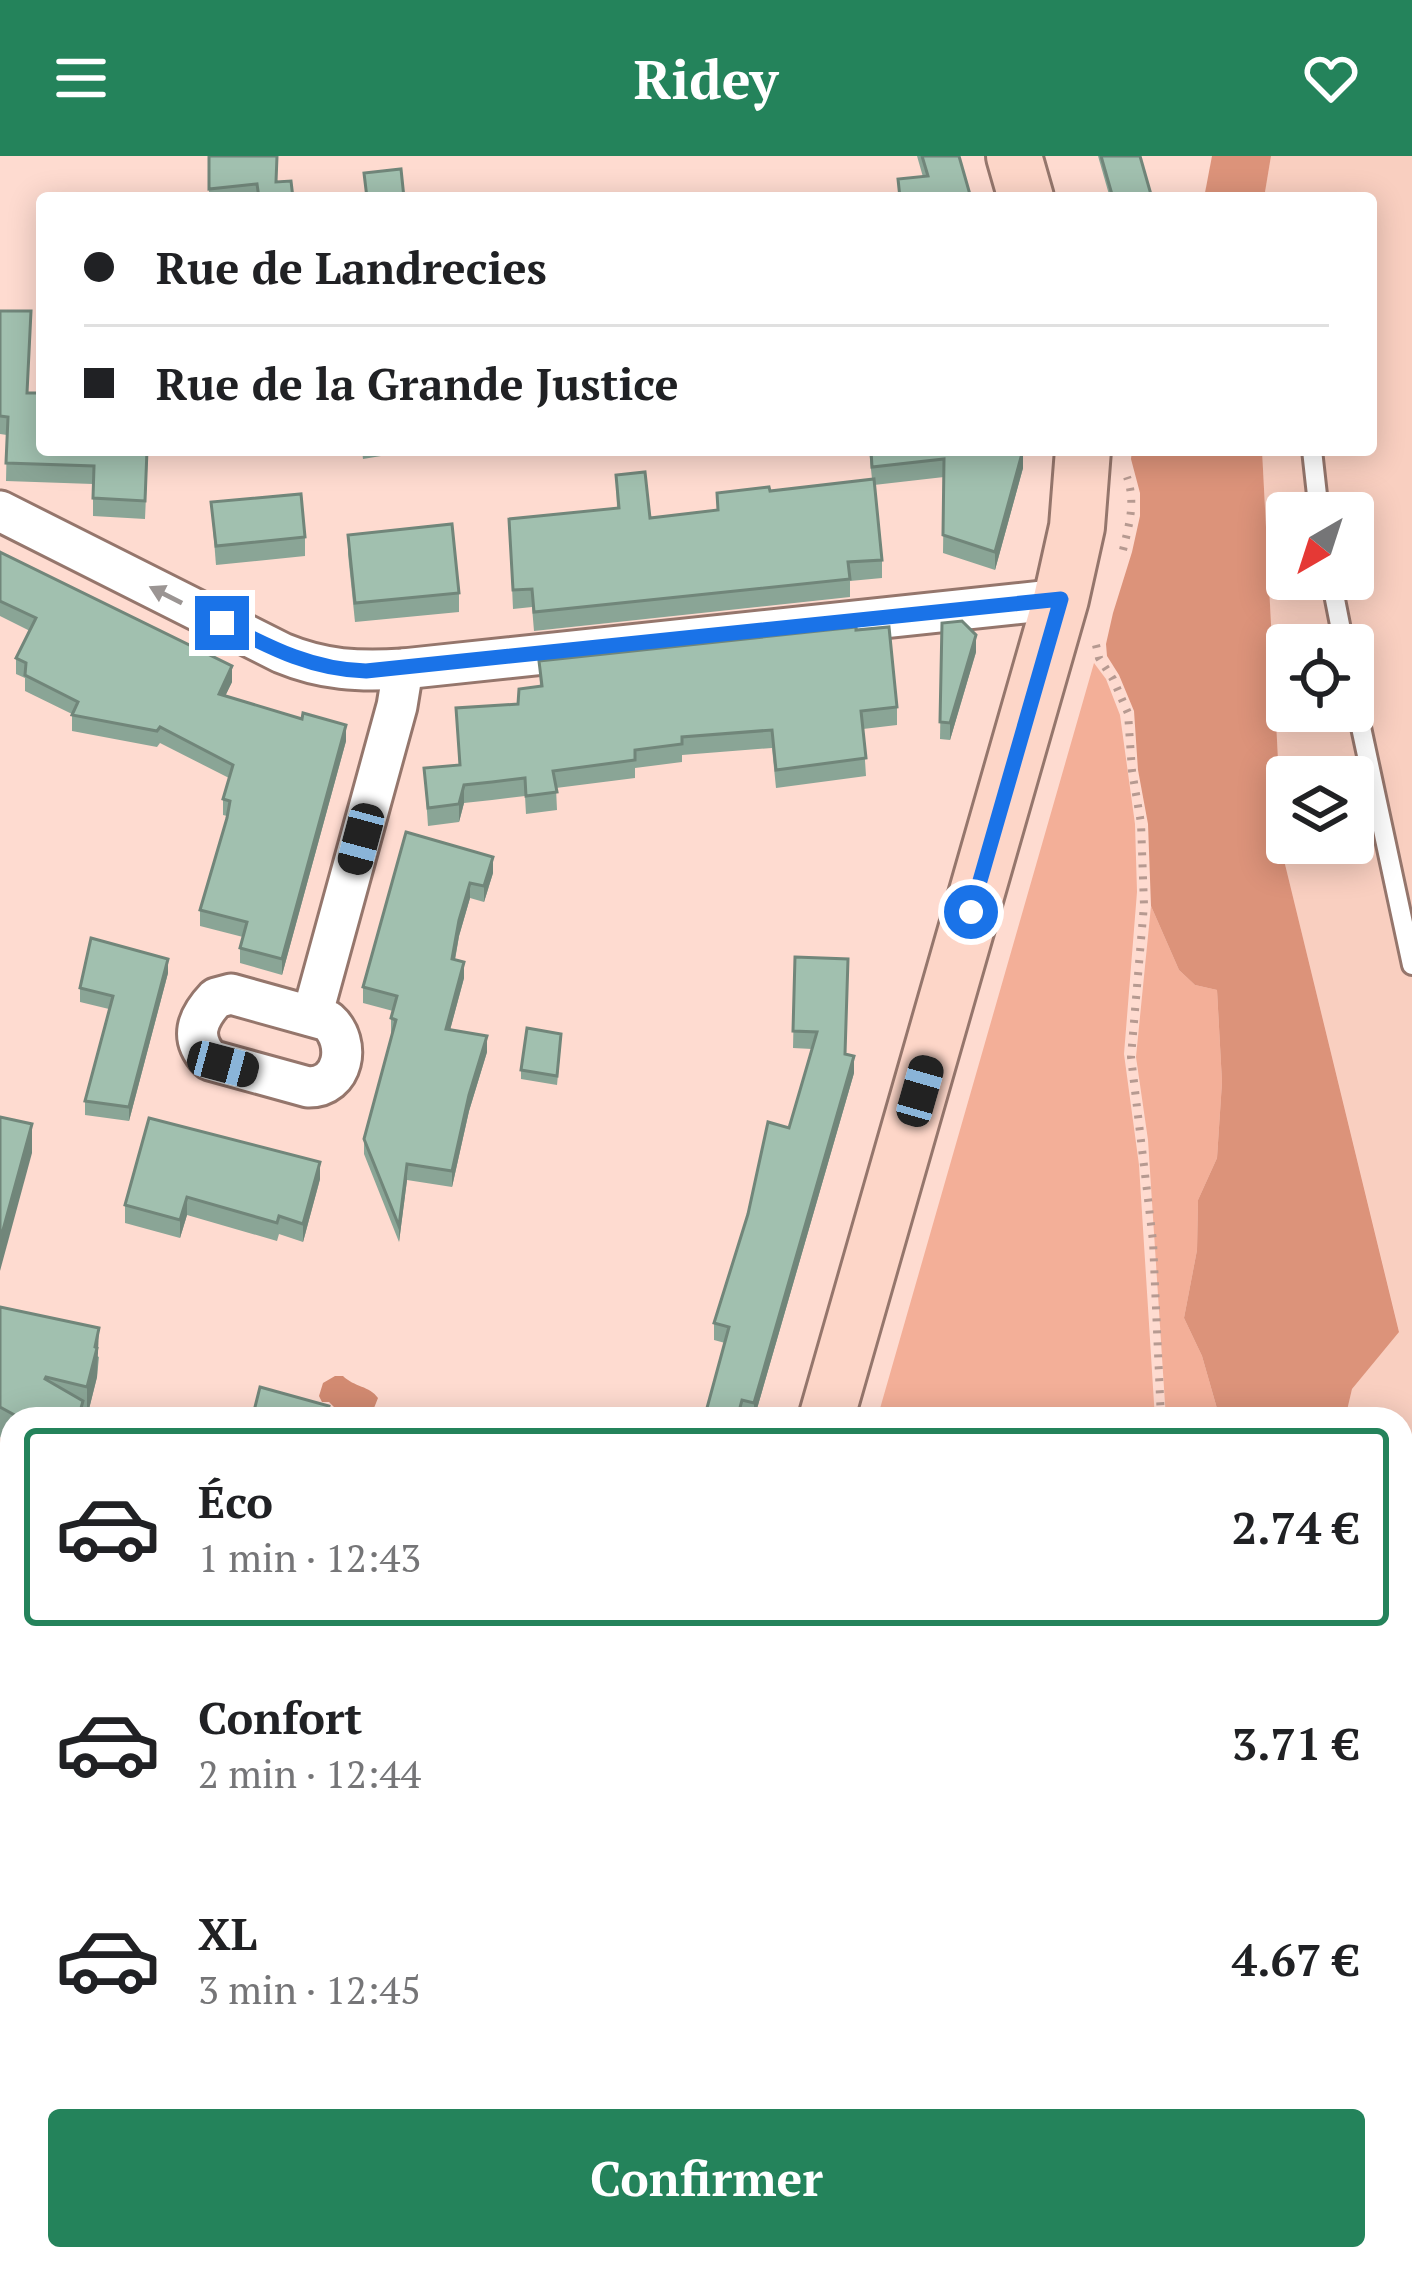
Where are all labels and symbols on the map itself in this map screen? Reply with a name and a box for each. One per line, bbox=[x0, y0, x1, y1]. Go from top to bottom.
north arrow bbox=[1266, 492, 1374, 600]
one-way arrow bbox=[149, 586, 184, 606]
route end bbox=[195, 596, 249, 650]
car bbox=[334, 800, 388, 878]
route start bbox=[944, 885, 998, 939]
car bbox=[184, 1037, 262, 1091]
car bbox=[893, 1051, 947, 1131]

